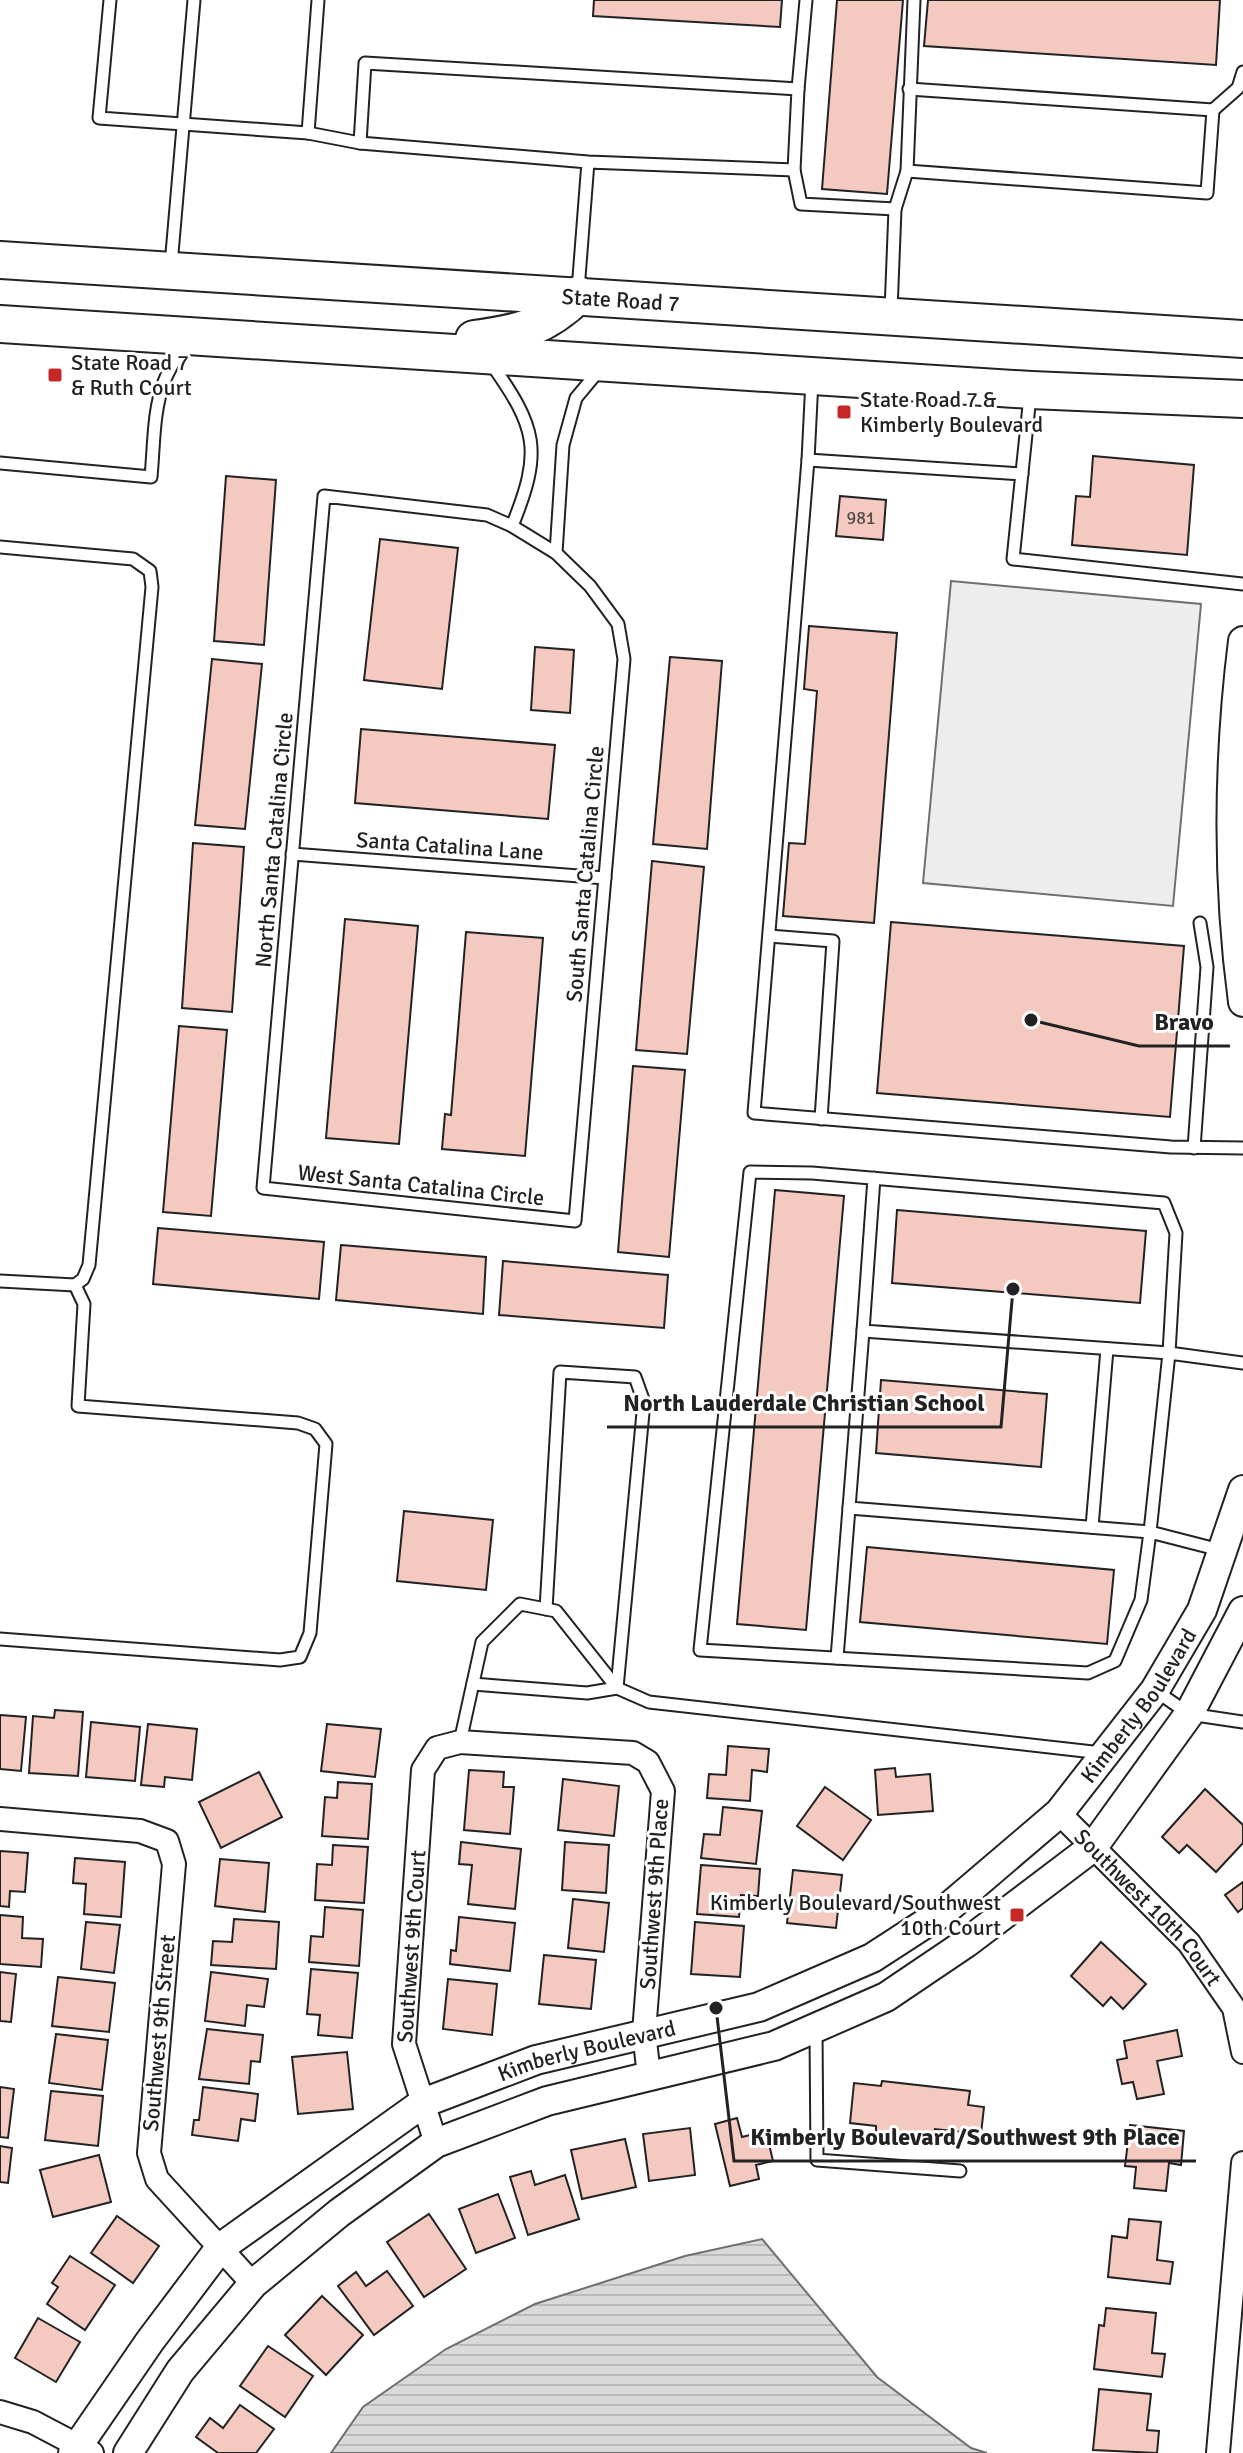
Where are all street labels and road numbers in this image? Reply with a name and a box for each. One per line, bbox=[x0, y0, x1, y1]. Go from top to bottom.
street label: State Road 7 bbox=[561, 282, 681, 317]
street label: North Santa Catalina Circle bbox=[249, 711, 299, 969]
street label: South Santa Catalina Circle bbox=[560, 745, 610, 1003]
street label: Santa Catalina Lane bbox=[355, 826, 545, 866]
street label: West Santa Catalina Circle bbox=[296, 1159, 546, 1211]
street label: Kimberly Boulevard bbox=[1074, 1623, 1202, 1788]
street label: Southwest 9th Place bbox=[634, 1798, 674, 1990]
street label: Southwest 10th Court bbox=[1069, 1823, 1228, 1991]
street label: Southwest 9th Court bbox=[391, 1849, 431, 2044]
street label: Southwest 9th Street bbox=[137, 1933, 181, 2133]
street label: Kimberly Boulevard bbox=[494, 2014, 678, 2087]

